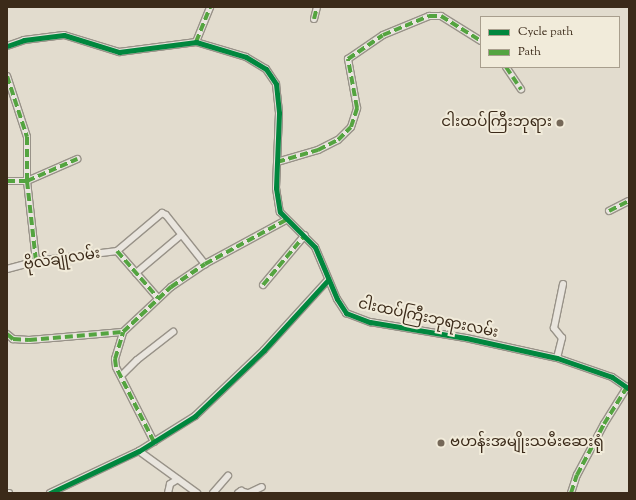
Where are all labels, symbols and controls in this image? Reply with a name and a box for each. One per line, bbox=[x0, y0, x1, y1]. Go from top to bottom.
legend bbox=[480, 16, 620, 68]
text: Cycle path bbox=[518, 23, 573, 41]
text: Path bbox=[518, 43, 541, 61]
place label: ငါးထပ်ကြီးဘုရား bbox=[441, 114, 552, 132]
marker: ငါးထပ်ကြီးဘုရား bbox=[555, 118, 565, 128]
street label: ဗိုလ်ချိုလမ်း bbox=[22, 245, 102, 275]
street label: ငါးထပ်ကြီးဘုရားလမ်း bbox=[356, 295, 500, 343]
place label: ဗဟန်းအမျိုးသမီးဆေးရုံ bbox=[450, 434, 604, 452]
marker: ဗဟန်းအမျိုးသမီးဆေးရုံ bbox=[435, 437, 447, 449]

